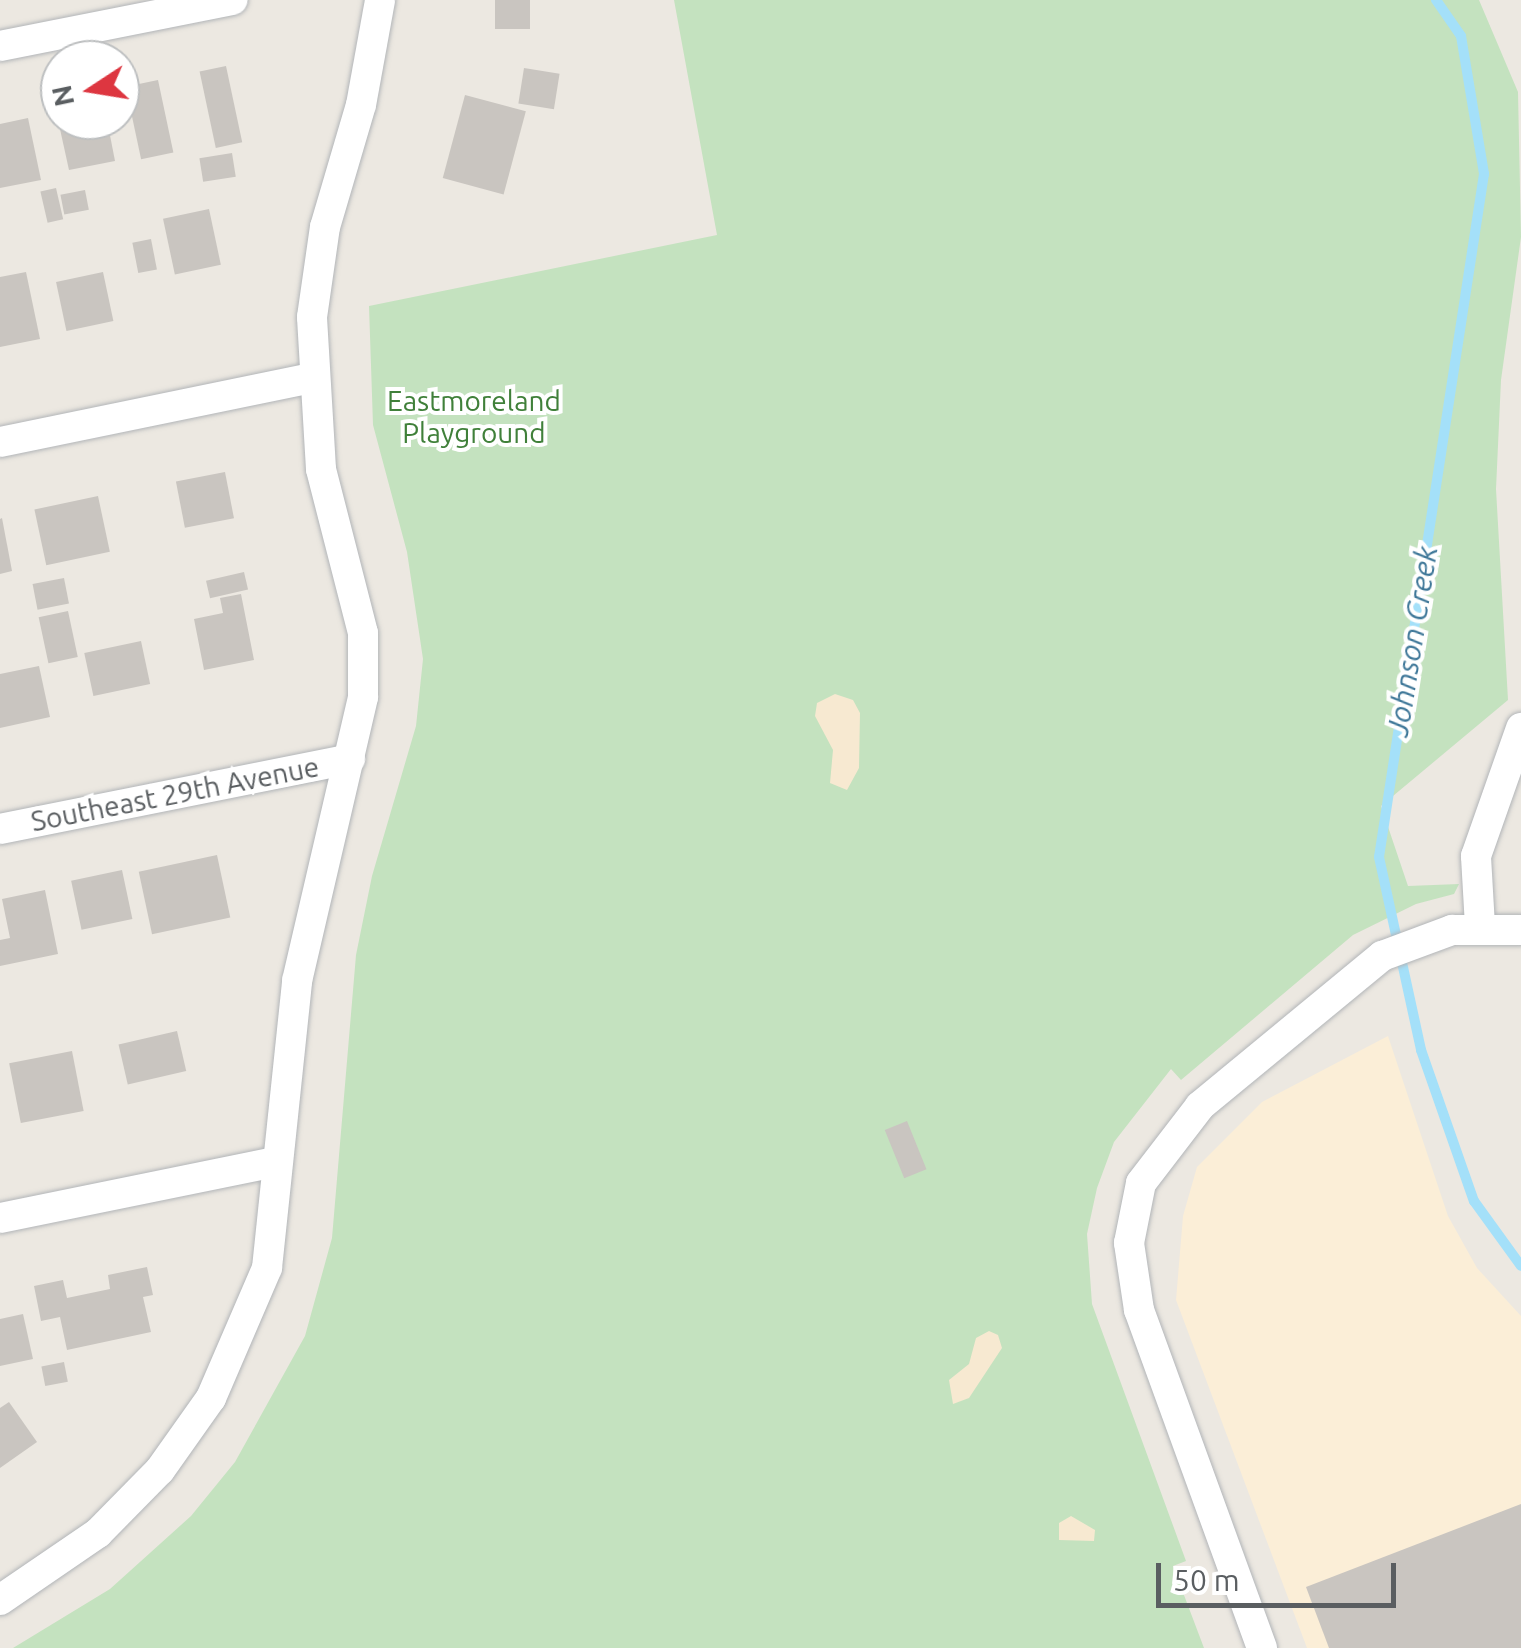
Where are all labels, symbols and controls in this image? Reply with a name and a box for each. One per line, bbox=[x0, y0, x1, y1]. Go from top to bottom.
north arrow bbox=[40, 40, 140, 140]
text: N bbox=[45, 82, 79, 109]
park label: Eastmoreland Playground bbox=[387, 384, 561, 450]
water label: Johnson Creek bbox=[1379, 543, 1445, 739]
street label: Southeast 29th Avenue bbox=[28, 750, 322, 838]
scale bar bbox=[1161, 1543, 1401, 1605]
text: 50 m bbox=[1173, 1563, 1240, 1597]

